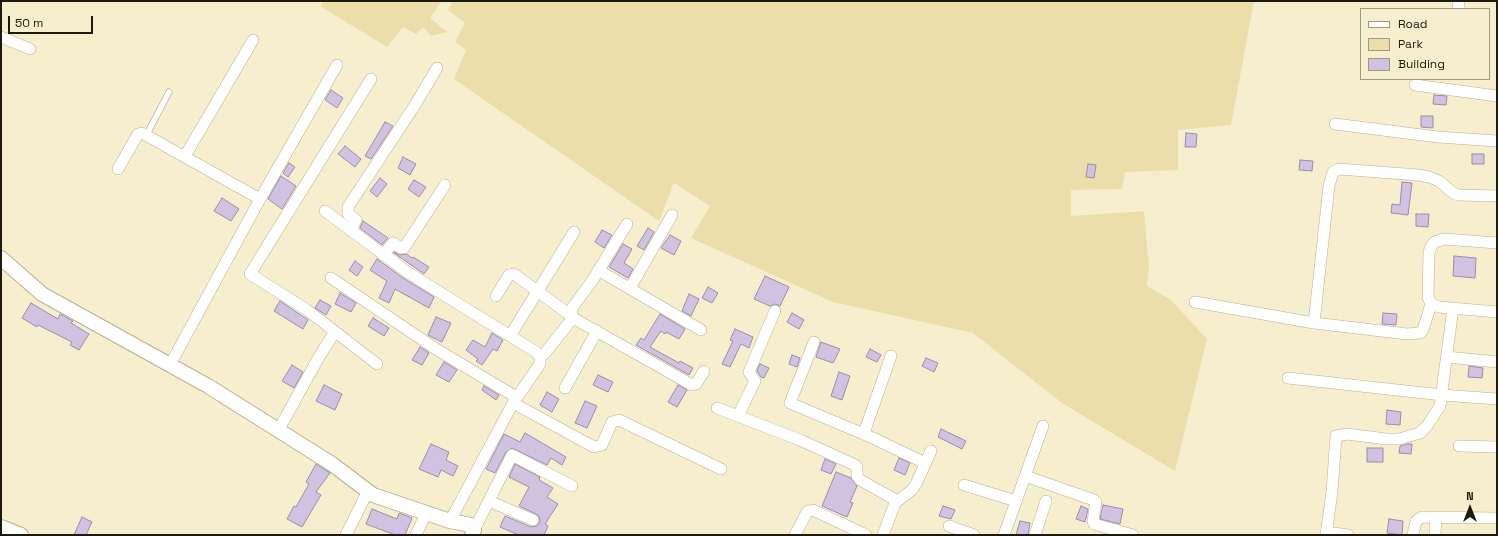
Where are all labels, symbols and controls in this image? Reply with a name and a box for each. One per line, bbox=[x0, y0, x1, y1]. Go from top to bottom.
scale bar bbox=[10, 8, 95, 34]
legend bbox=[1360, 8, 1490, 80]
text: 50 m bbox=[15, 15, 43, 31]
text: Road bbox=[1398, 16, 1427, 32]
text: Park bbox=[1398, 36, 1423, 52]
text: Building bbox=[1398, 56, 1445, 72]
north arrow bbox=[1450, 488, 1490, 528]
text: N bbox=[1466, 489, 1474, 503]

